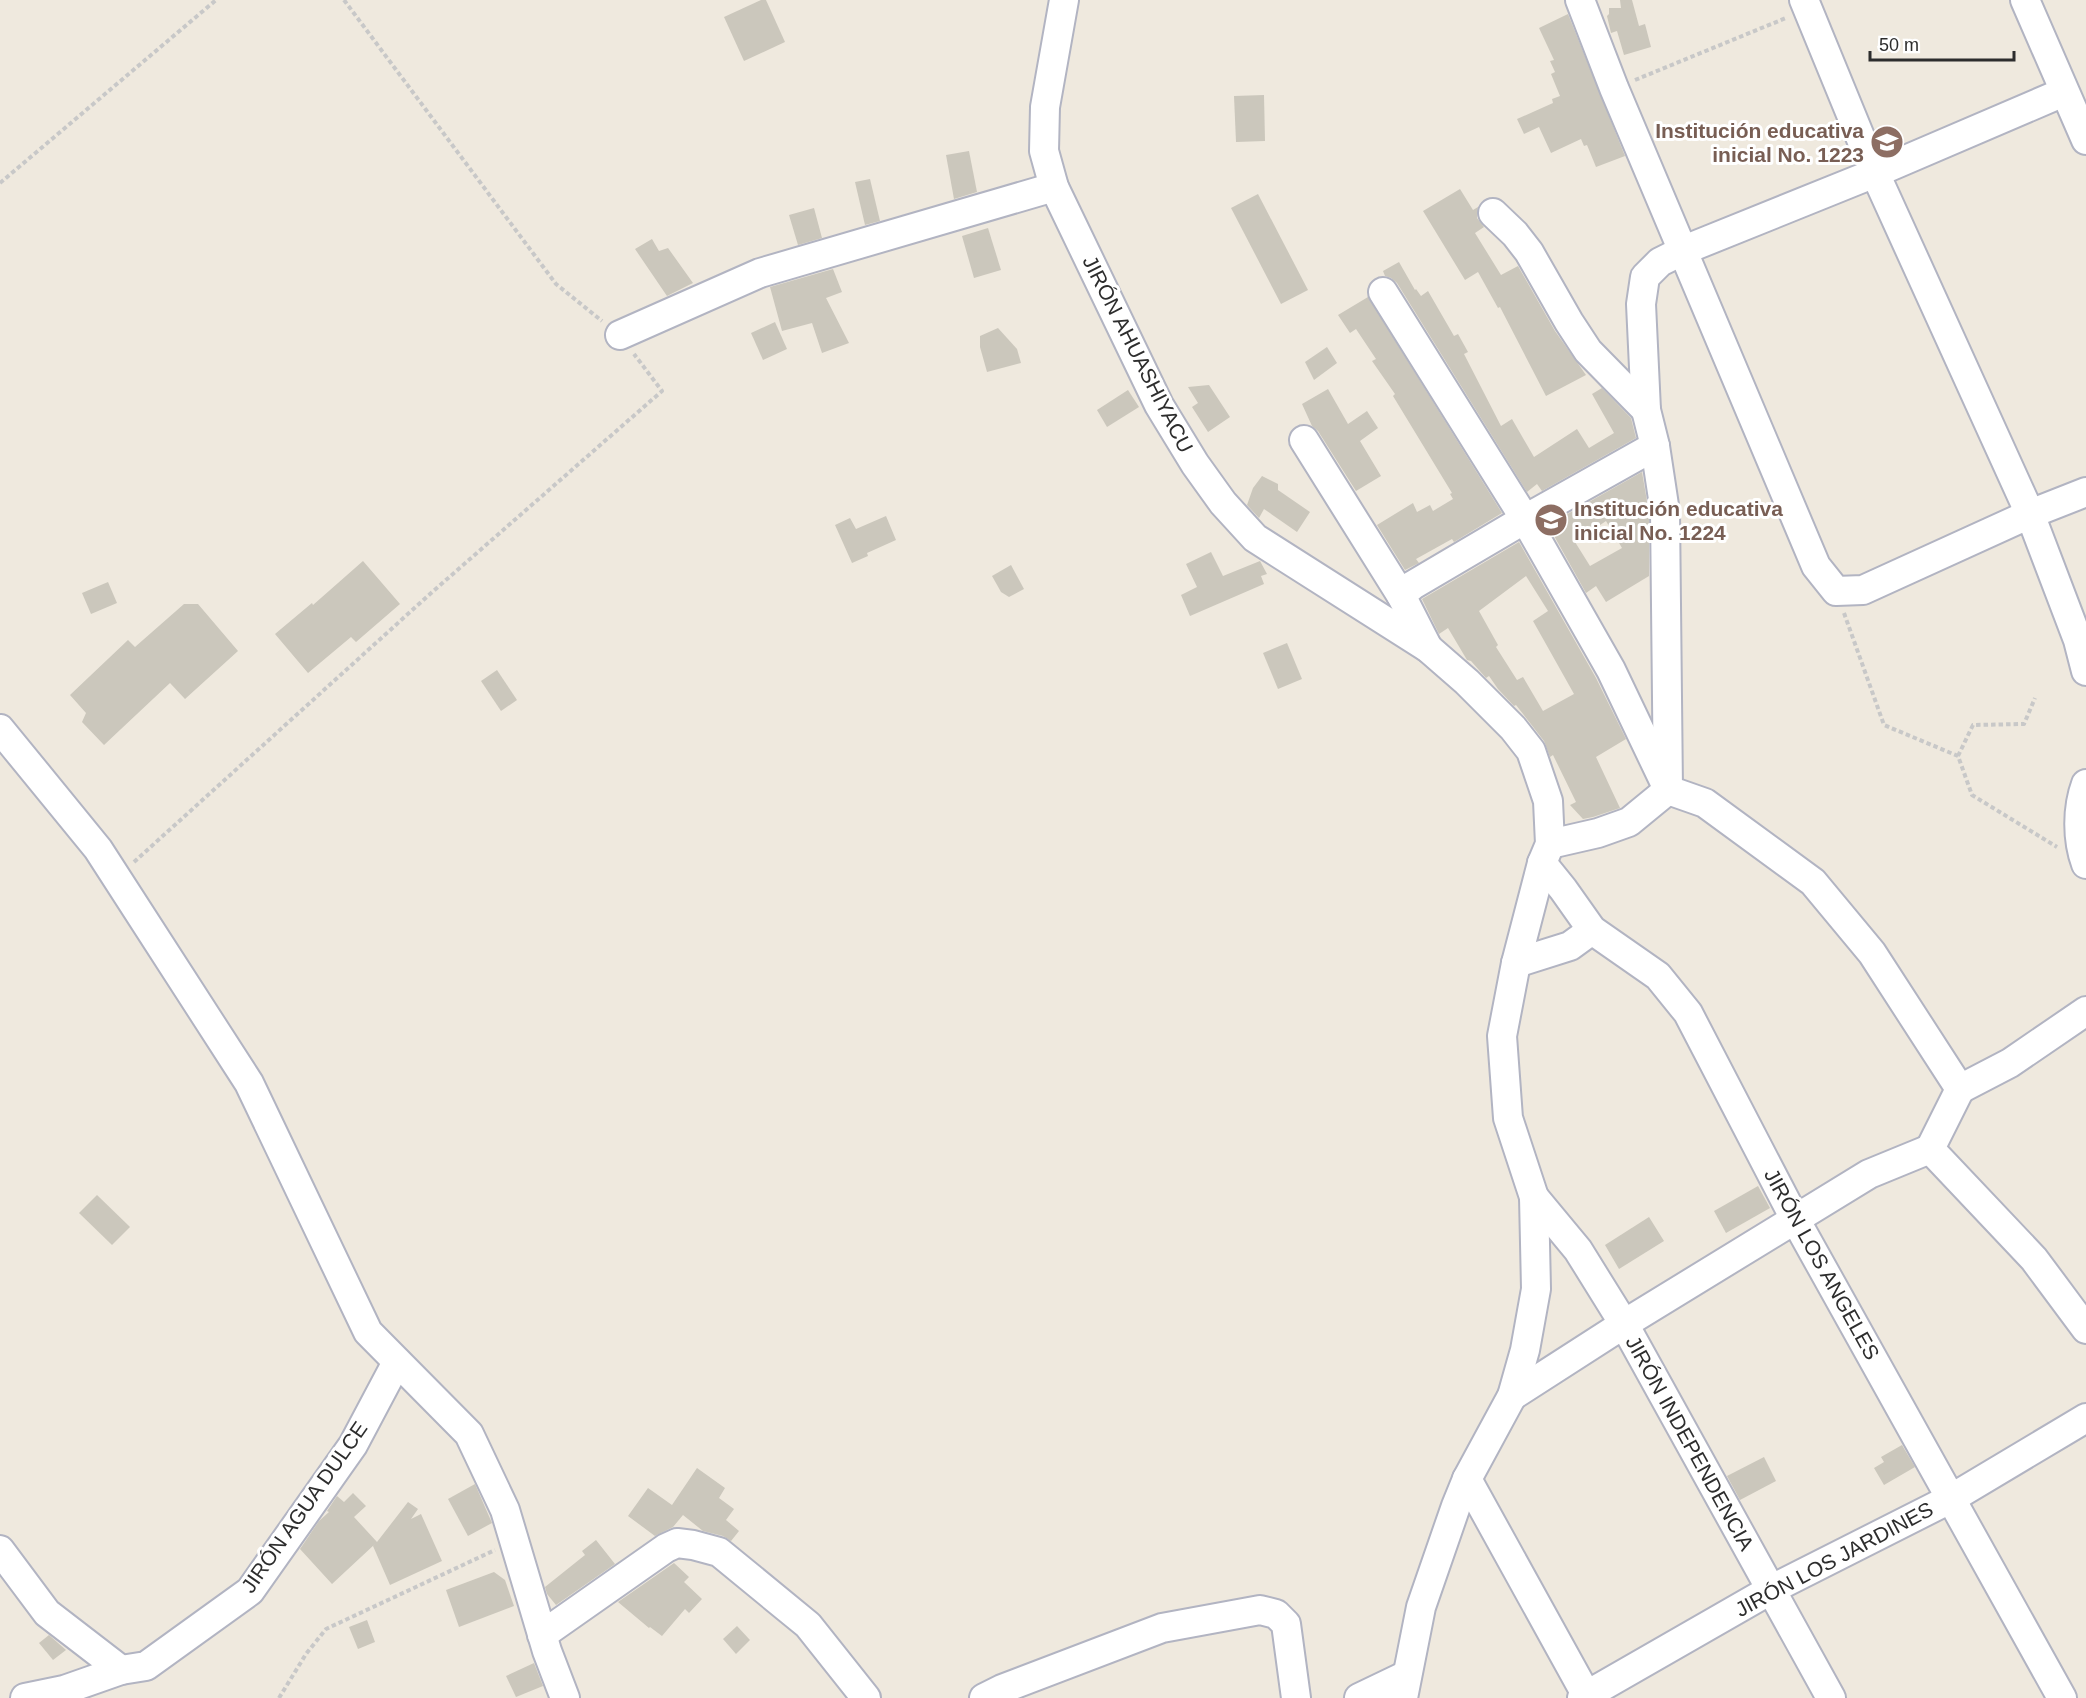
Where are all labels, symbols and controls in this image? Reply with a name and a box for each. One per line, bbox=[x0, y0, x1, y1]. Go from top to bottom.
scale bar bbox=[1870, 24, 2014, 62]
text: 50 m bbox=[1879, 35, 1919, 55]
place label: Institución educativa inicial No. 1223 bbox=[1655, 119, 1864, 166]
school or university icon: Institución educativa inicial No. 1223 bbox=[1869, 124, 1905, 160]
street label: JIRÓN AHUASHIYACU bbox=[1078, 252, 1198, 456]
place label: Institución educativa inicial No. 1224 bbox=[1574, 497, 1783, 544]
school or university icon: Institución educativa inicial No. 1224 bbox=[1533, 502, 1569, 538]
street label: JIRÓN LOS ANGELES bbox=[1760, 1165, 1884, 1363]
street label: JIRÓN INDEPENDENCIA bbox=[1621, 1332, 1759, 1554]
street label: JIRÓN AGUA DULCE bbox=[236, 1417, 372, 1597]
street label: JIRÓN LOS JARDINES bbox=[1731, 1497, 1937, 1621]

